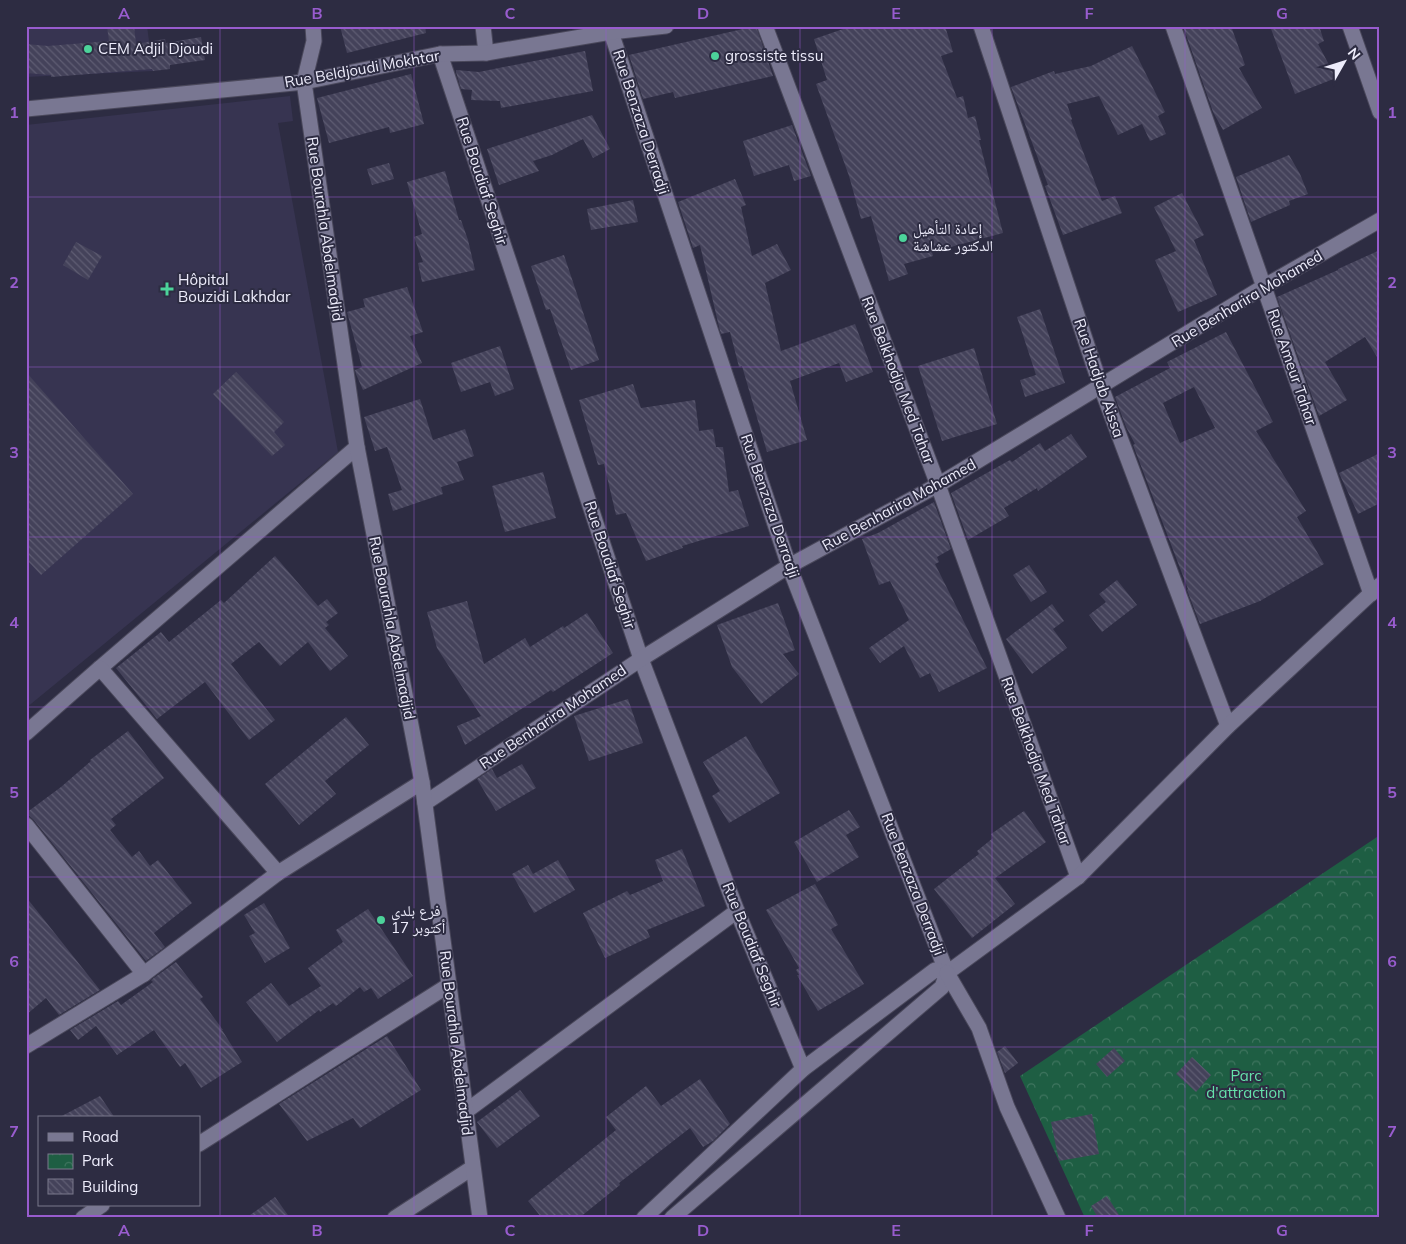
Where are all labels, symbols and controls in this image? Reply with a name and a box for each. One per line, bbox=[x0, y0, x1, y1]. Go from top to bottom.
text: A bbox=[118, 3, 130, 23]
text: B bbox=[311, 3, 323, 23]
text: C bbox=[505, 3, 516, 23]
text: D bbox=[697, 3, 709, 23]
text: E bbox=[891, 3, 901, 23]
text: F bbox=[1084, 3, 1094, 23]
text: G bbox=[1276, 3, 1288, 23]
north arrow bbox=[1318, 38, 1368, 88]
place label: CEM Adjil Djoudi bbox=[98, 39, 213, 58]
marker: CEM Adjil Djoudi bbox=[82, 43, 94, 55]
text: N bbox=[1344, 44, 1364, 64]
street label: Rue Beldjoudi Mokhtar bbox=[283, 45, 441, 91]
place label: grossiste tissu bbox=[725, 46, 823, 65]
street label: Rue Benzaza Derradji bbox=[609, 47, 674, 197]
marker: grossiste tissu bbox=[709, 50, 721, 62]
text: 1 bbox=[9, 102, 19, 122]
text: 1 bbox=[1387, 102, 1397, 122]
street label: Rue Boudiaf Seghir bbox=[453, 114, 512, 248]
street label: Rue Bourahla Abdelmadjid bbox=[303, 135, 348, 322]
place label: إعادة التأهيل الدكتور عشاشة bbox=[913, 219, 993, 255]
marker: إعادة التأهيل الدكتور عشاشة bbox=[897, 232, 909, 244]
street label: Rue Benharira Mohamed bbox=[1168, 246, 1326, 351]
place label: Hôpital Bouzidi Lakhdar bbox=[178, 270, 291, 306]
text: 2 bbox=[9, 272, 19, 292]
text: 2 bbox=[1387, 272, 1397, 292]
marker: Hôpital Bouzidi Lakhdar bbox=[160, 282, 174, 296]
street label: Rue Belkhodja Med Tahar bbox=[858, 293, 939, 467]
street label: Rue Ameur Tahar bbox=[1264, 306, 1321, 428]
street label: Rue Hadjab Aissa bbox=[1070, 316, 1129, 440]
street label: Rue Benzaza Derradji bbox=[737, 431, 804, 580]
text: 3 bbox=[9, 442, 19, 462]
text: 3 bbox=[1387, 442, 1397, 462]
street label: Rue Benharira Mohamed bbox=[819, 454, 979, 555]
street label: Rue Boudiaf Seghir bbox=[581, 498, 640, 632]
street label: Rue Bourahla Abdelmadjid bbox=[365, 535, 420, 721]
text: 4 bbox=[9, 612, 19, 632]
text: 4 bbox=[1387, 612, 1397, 632]
street label: Rue Benharira Mohamed bbox=[476, 660, 630, 773]
street label: Rue Belkhodja Med Tahar bbox=[997, 674, 1076, 848]
text: 5 bbox=[9, 782, 19, 802]
text: 5 bbox=[1387, 782, 1397, 802]
street label: Rue Benzaza Derradji bbox=[878, 810, 949, 958]
street label: Rue Boudiaf Seghir bbox=[719, 879, 786, 1011]
place label: فرع بلدي 17 أكتوبر bbox=[391, 901, 445, 937]
marker: فرع بلدي 17 أكتوبر bbox=[375, 914, 387, 926]
street label: Rue Bourahla Abdelmadjid bbox=[436, 949, 477, 1137]
text: 6 bbox=[9, 951, 19, 971]
text: 6 bbox=[1387, 951, 1397, 971]
park label: Parc d'attraction bbox=[1206, 1066, 1286, 1102]
legend bbox=[38, 1116, 200, 1206]
text: 7 bbox=[9, 1121, 19, 1141]
text: 7 bbox=[1387, 1121, 1397, 1141]
text: Road bbox=[82, 1127, 119, 1146]
text: Park bbox=[82, 1151, 114, 1170]
text: Building bbox=[82, 1177, 138, 1196]
text: A bbox=[118, 1220, 130, 1240]
text: B bbox=[311, 1220, 323, 1240]
text: C bbox=[505, 1220, 516, 1240]
text: D bbox=[697, 1220, 709, 1240]
text: E bbox=[891, 1220, 901, 1240]
text: F bbox=[1084, 1220, 1094, 1240]
text: G bbox=[1276, 1220, 1288, 1240]

